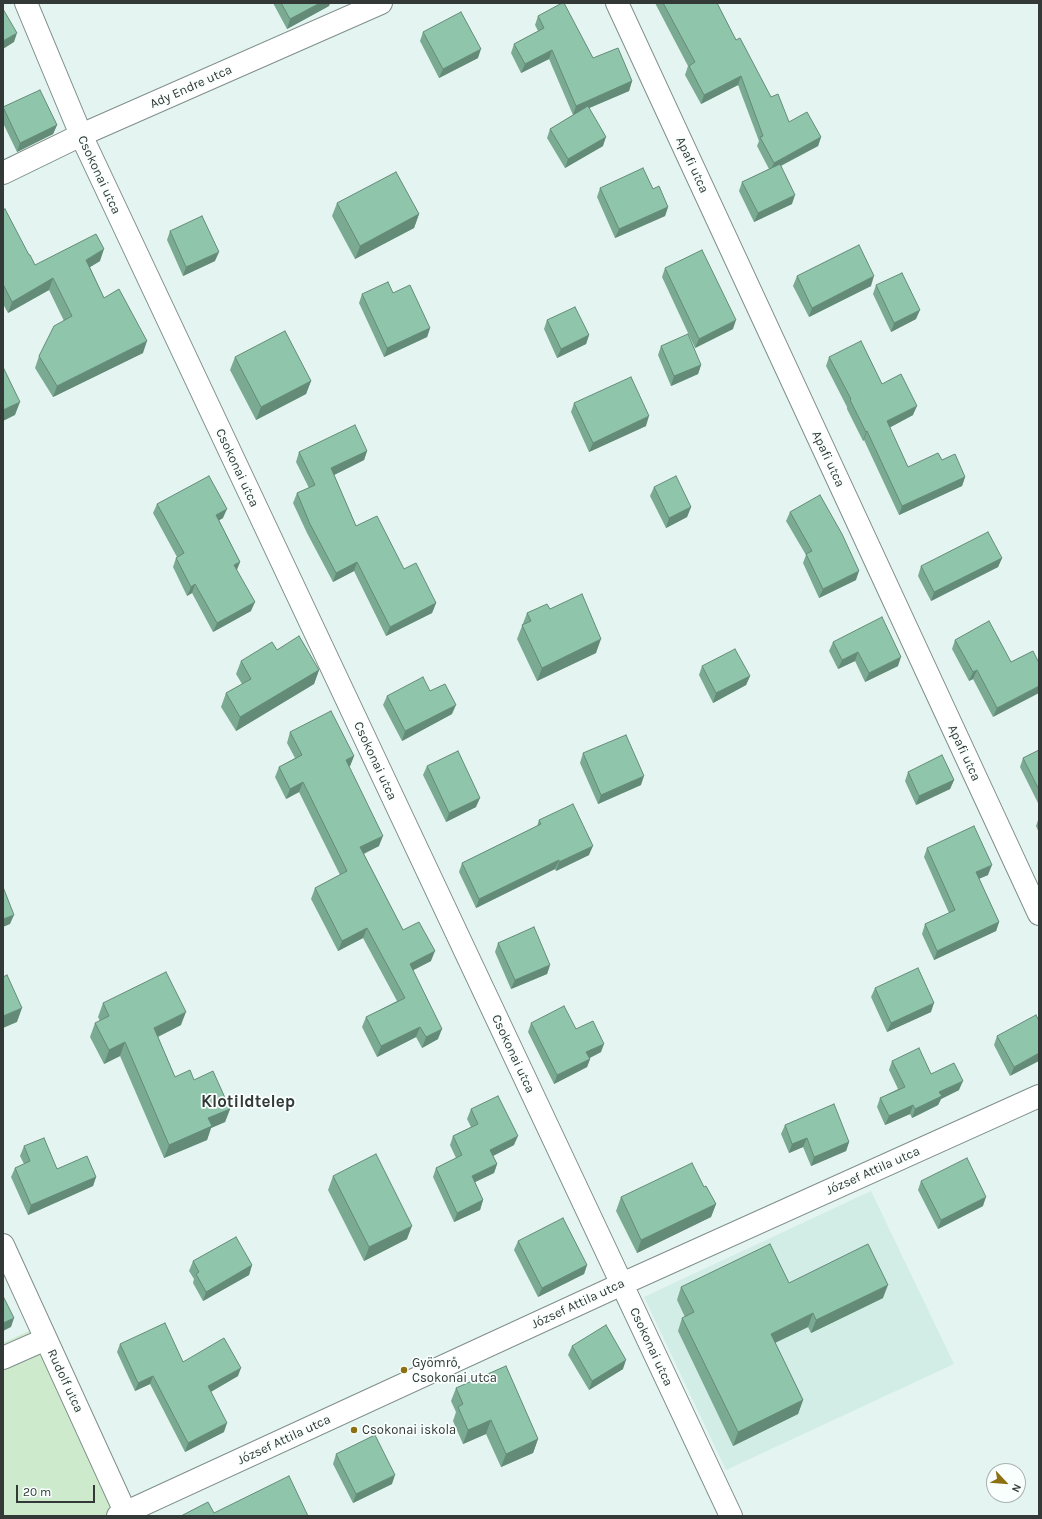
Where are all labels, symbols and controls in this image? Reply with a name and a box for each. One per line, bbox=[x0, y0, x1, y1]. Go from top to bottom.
street label: Ady Endre utca bbox=[148, 62, 234, 112]
street label: Csokonai utca bbox=[74, 133, 124, 217]
street label: Apafi utca bbox=[672, 134, 712, 196]
street label: Csokonai utca bbox=[212, 426, 262, 510]
street label: Apafi utca bbox=[808, 428, 848, 490]
street label: Csokonai utca bbox=[350, 719, 400, 803]
street label: Apafi utca bbox=[944, 722, 984, 784]
street label: Csokonai utca bbox=[488, 1012, 538, 1096]
district label: Klotildtelep bbox=[201, 1092, 295, 1112]
street label: József Attila utca bbox=[824, 1143, 922, 1199]
street label: József Attila utca bbox=[529, 1276, 627, 1332]
street label: Csokonai utca bbox=[626, 1305, 676, 1389]
street label: Rudolf utca bbox=[43, 1347, 87, 1415]
place label: Gyömrő, Csokonai utca bbox=[412, 1355, 497, 1386]
marker: Gyömrő, Csokonai utca bbox=[399, 1365, 409, 1375]
street label: József Attila utca bbox=[235, 1412, 333, 1468]
place label: Csokonai iskola bbox=[362, 1422, 456, 1438]
marker: Csokonai iskola bbox=[349, 1425, 359, 1435]
north arrow bbox=[986, 1463, 1026, 1503]
scale bar bbox=[18, 1477, 97, 1503]
text: N bbox=[1009, 1482, 1024, 1494]
text: 20 m bbox=[23, 1485, 51, 1499]

